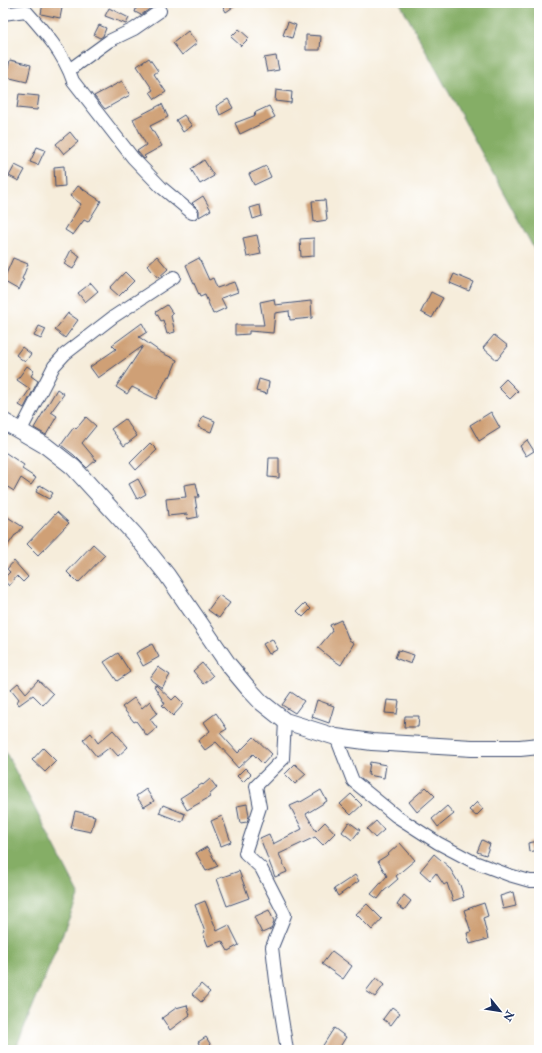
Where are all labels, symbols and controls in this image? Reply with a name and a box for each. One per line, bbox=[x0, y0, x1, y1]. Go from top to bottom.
north arrow bbox=[480, 991, 520, 1031]
text: N bbox=[500, 1007, 517, 1024]

